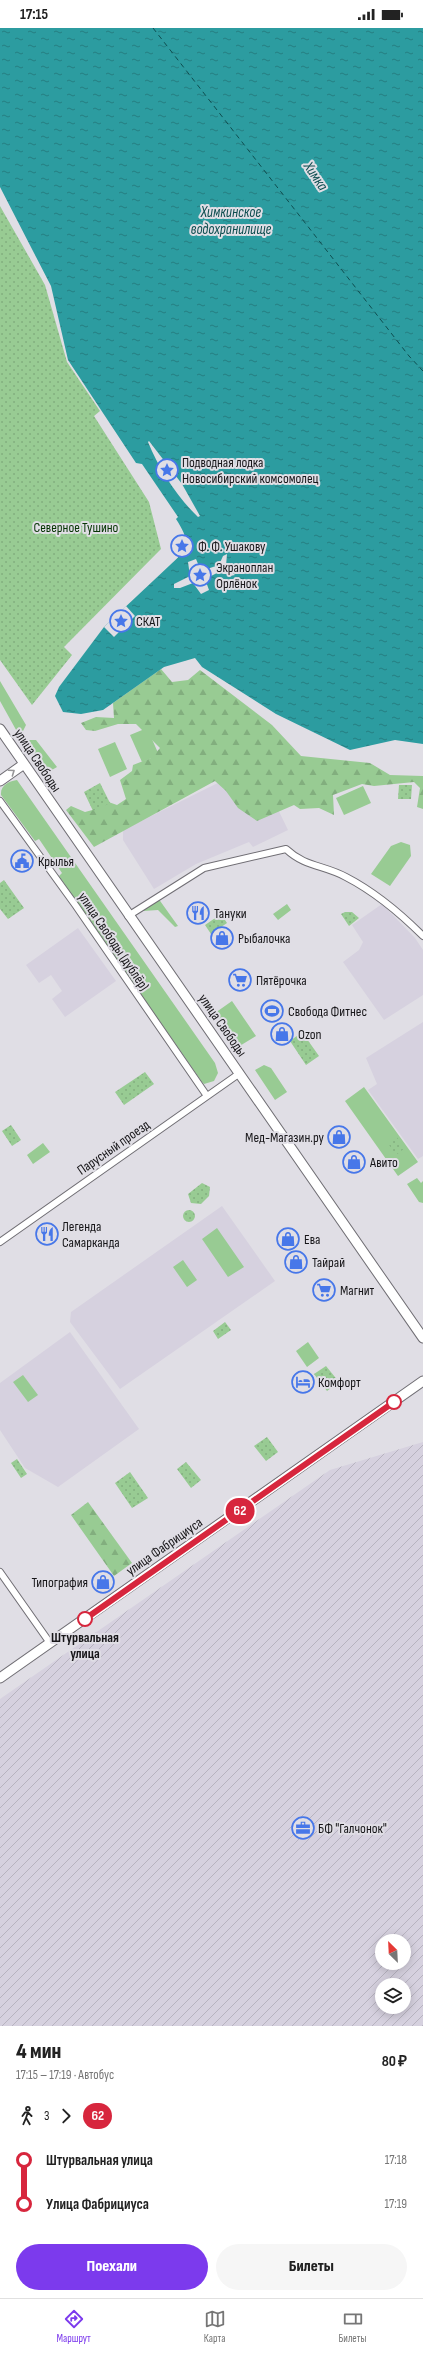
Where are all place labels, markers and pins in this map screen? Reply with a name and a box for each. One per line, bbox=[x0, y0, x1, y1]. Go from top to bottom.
place label: Подводная лодка Новосибирский комсомолец bbox=[182, 454, 319, 487]
place icon: Подводная лодка Новосибирский комсомолец bbox=[154, 457, 180, 483]
place icon: Ф. Ф. Ушакову bbox=[169, 533, 195, 559]
place label: Ф. Ф. Ушакову bbox=[198, 538, 266, 555]
place label: Экраноплан Орлёнок bbox=[216, 559, 273, 592]
place icon: Экраноплан Орлёнок bbox=[187, 562, 213, 588]
place icon: СКАТ bbox=[108, 608, 134, 634]
place label: СКАТ bbox=[136, 613, 161, 630]
public building icon: Крылья bbox=[9, 848, 35, 874]
place label: Крылья bbox=[38, 853, 74, 870]
restaurant icon: Тануки bbox=[185, 900, 211, 926]
place label: Тануки bbox=[214, 905, 247, 922]
shop icon: Рыбалочка bbox=[209, 925, 235, 951]
place label: Рыбалочка bbox=[238, 930, 291, 947]
supermarket icon: Пятёрочка bbox=[227, 967, 253, 993]
place label: Пятёрочка bbox=[256, 972, 307, 989]
sports icon: Свобода Фитнес bbox=[259, 998, 285, 1024]
place label: Свобода Фитнес bbox=[288, 1003, 367, 1020]
shop icon: Ozon bbox=[269, 1021, 295, 1047]
place label: Ozon bbox=[298, 1026, 322, 1043]
shop icon: Мед-Магазин.ру bbox=[326, 1124, 352, 1150]
place label: Мед-Магазин.ру bbox=[245, 1129, 325, 1146]
shop icon: Авито bbox=[341, 1149, 367, 1175]
place label: Авито bbox=[369, 1154, 398, 1171]
place label: Легенда Самарканда bbox=[62, 1218, 120, 1251]
restaurant icon: Легенда Самарканда bbox=[34, 1221, 60, 1247]
shop icon: Ева bbox=[275, 1226, 301, 1252]
place label: Ева bbox=[304, 1231, 320, 1248]
shop icon: Тайрай bbox=[283, 1249, 309, 1275]
place label: Тайрай bbox=[312, 1254, 345, 1271]
supermarket icon: Магнит bbox=[311, 1277, 337, 1303]
place label: Магнит bbox=[340, 1282, 375, 1299]
hotel icon: Комфорт bbox=[290, 1369, 316, 1395]
place label: Комфорт bbox=[318, 1374, 361, 1391]
unlabelled marker bbox=[386, 1394, 402, 1410]
shop icon: Типография bbox=[90, 1569, 116, 1595]
place label: Типография bbox=[32, 1574, 88, 1591]
marker: Штурвальная улица bbox=[77, 1611, 93, 1627]
place label: Штурвальная улица bbox=[51, 1629, 119, 1662]
office icon: БФ "Галчонок" bbox=[290, 1815, 316, 1841]
place label: БФ "Галчонок" bbox=[318, 1820, 387, 1837]

